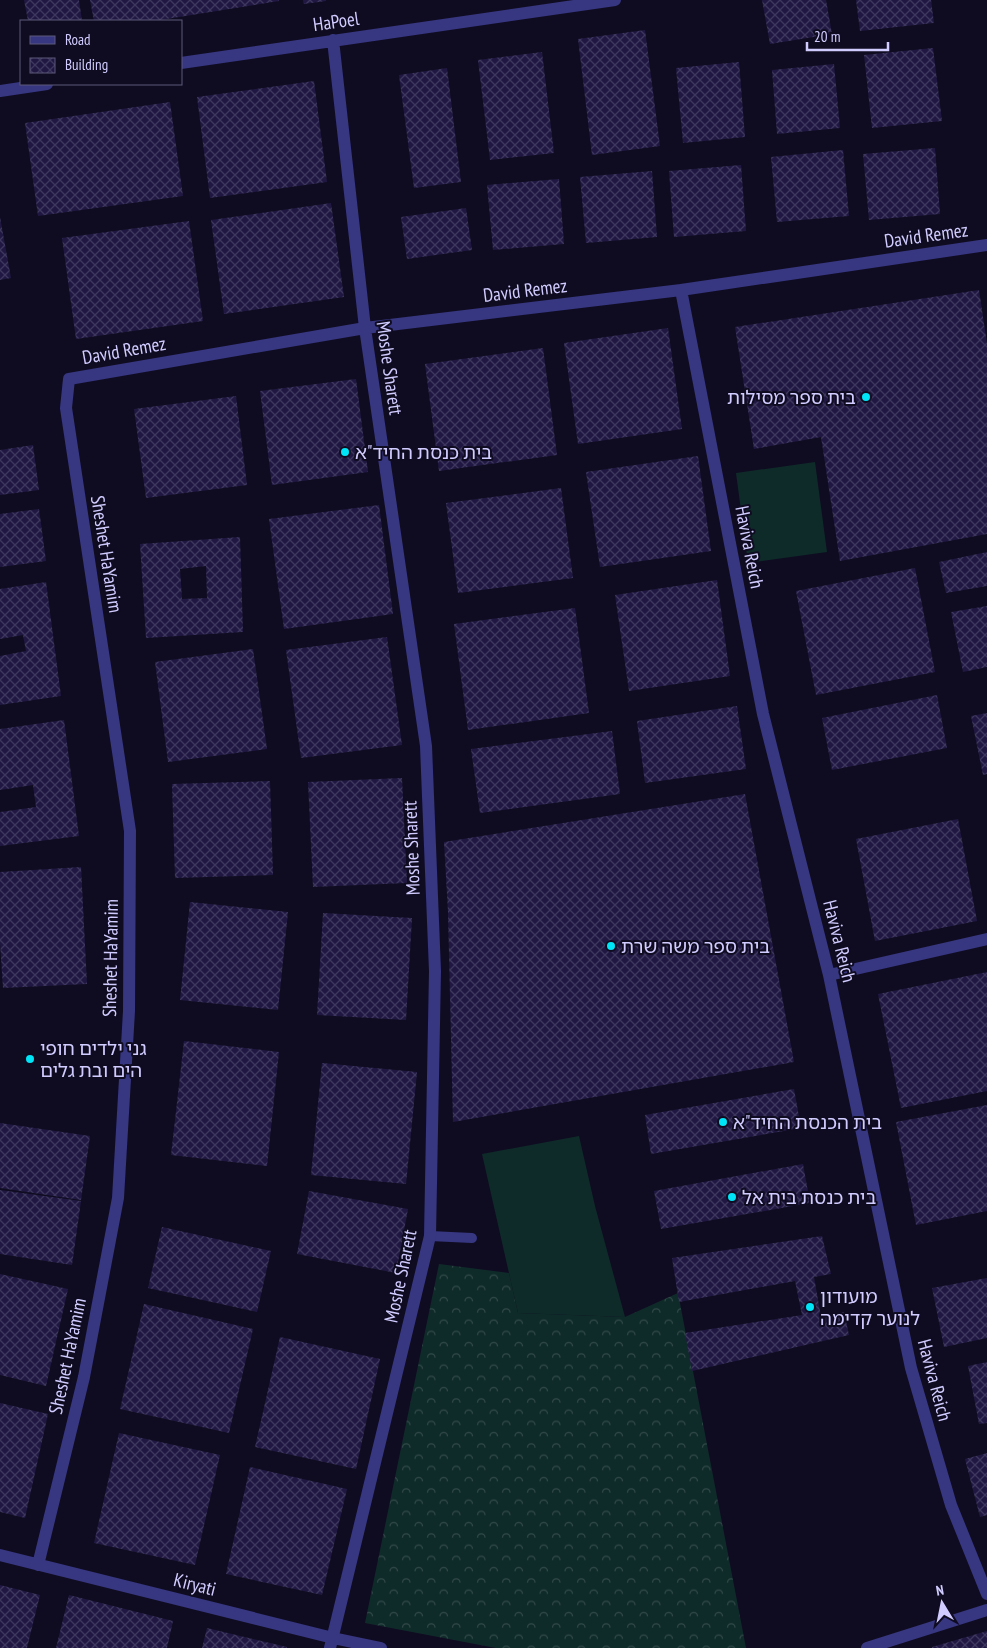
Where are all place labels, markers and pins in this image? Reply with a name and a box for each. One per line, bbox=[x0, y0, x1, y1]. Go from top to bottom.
place label: בית ספר מסילות bbox=[727, 385, 856, 409]
marker: בית ספר מסילות bbox=[860, 391, 872, 403]
place label: בית כנסת החיד"א bbox=[355, 440, 492, 464]
marker: בית כנסת החיד"א bbox=[339, 446, 351, 458]
place label: בית ספר משה שרת bbox=[621, 934, 770, 958]
marker: בית ספר משה שרת bbox=[605, 940, 617, 952]
place label: גני ילדים חופי הים ובת גלים bbox=[40, 1036, 147, 1082]
marker: גני ילדים חופי הים ובת גלים bbox=[24, 1053, 36, 1065]
place label: בית הכנסת החיד"א bbox=[733, 1110, 882, 1134]
marker: בית הכנסת החיד"א bbox=[717, 1116, 729, 1128]
place label: בית כנסת בית אל bbox=[742, 1185, 876, 1209]
marker: בית כנסת בית אל bbox=[726, 1191, 738, 1203]
place label: מועודון לנוער קדימה bbox=[820, 1284, 920, 1330]
marker: מועודון לנוער קדימה bbox=[804, 1301, 816, 1313]

